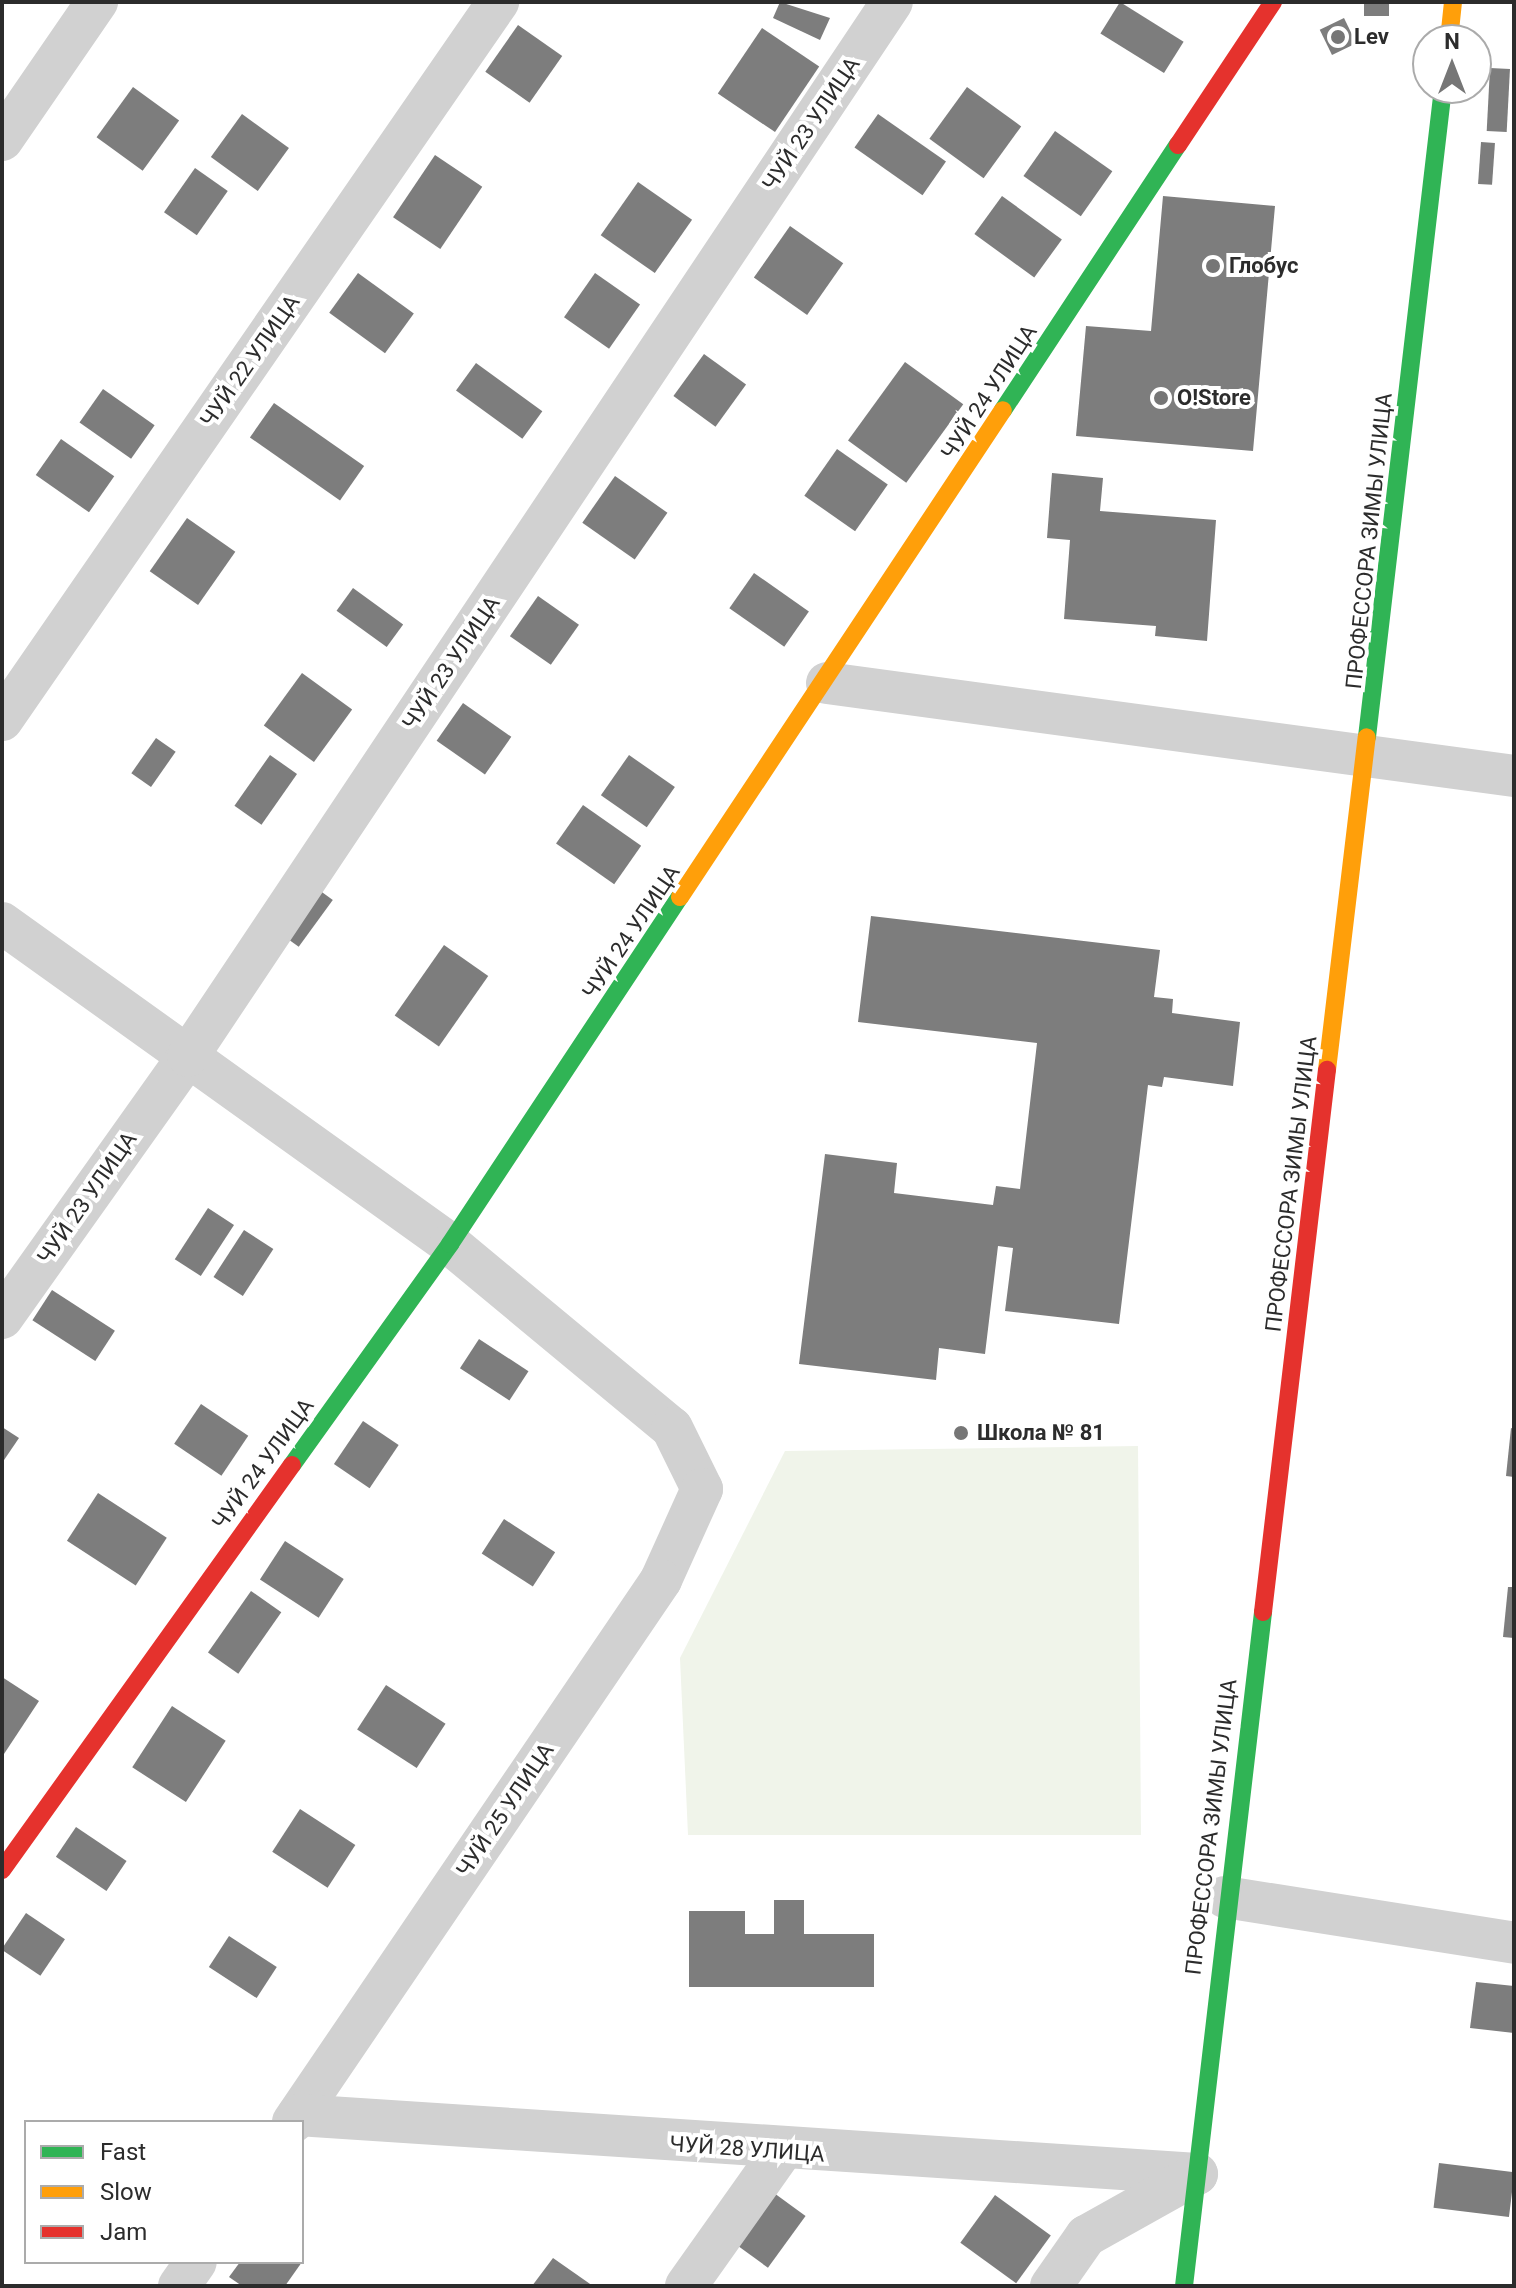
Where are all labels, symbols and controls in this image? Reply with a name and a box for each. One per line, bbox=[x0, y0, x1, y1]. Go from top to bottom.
place label: Lev bbox=[1354, 24, 1389, 50]
north arrow bbox=[1412, 24, 1492, 104]
marker: Lev bbox=[1329, 28, 1347, 46]
text: N bbox=[1444, 29, 1460, 54]
street label: ЧУЙ 23 УЛИЦА bbox=[757, 52, 865, 196]
place label: Глобус bbox=[1229, 253, 1299, 279]
marker: Глобус bbox=[1204, 257, 1222, 275]
street label: ЧУЙ 22 УЛИЦА bbox=[195, 290, 305, 432]
street label: ЧУЙ 24 УЛИЦА bbox=[936, 320, 1042, 464]
place label: O!Store bbox=[1177, 385, 1251, 411]
marker: O!Store bbox=[1152, 389, 1170, 407]
street label: ПРОФЕССОРА ЗИМЫ УЛИЦА bbox=[1340, 392, 1398, 690]
street label: ЧУЙ 23 УЛИЦА bbox=[397, 591, 505, 735]
street label: ЧУЙ 24 УЛИЦА bbox=[577, 860, 685, 1004]
street label: ПРОФЕССОРА ЗИМЫ УЛИЦА bbox=[1260, 1035, 1322, 1333]
street label: ЧУЙ 23 УЛИЦА bbox=[32, 1127, 142, 1269]
street label: ЧУЙ 24 УЛИЦА bbox=[207, 1393, 319, 1535]
place label: Школа № 81 bbox=[977, 1420, 1105, 1446]
marker: Школа № 81 bbox=[952, 1424, 970, 1442]
street label: ПРОФЕССОРА ЗИМЫ УЛИЦА bbox=[1180, 1678, 1242, 1976]
street label: ЧУЙ 25 УЛИЦА bbox=[451, 1738, 559, 1882]
legend bbox=[24, 2120, 304, 2264]
street label: ЧУЙ 28 УЛИЦА bbox=[669, 2130, 825, 2168]
text: Fast bbox=[100, 2138, 146, 2166]
text: Slow bbox=[100, 2178, 152, 2206]
text: Jam bbox=[100, 2218, 147, 2246]

